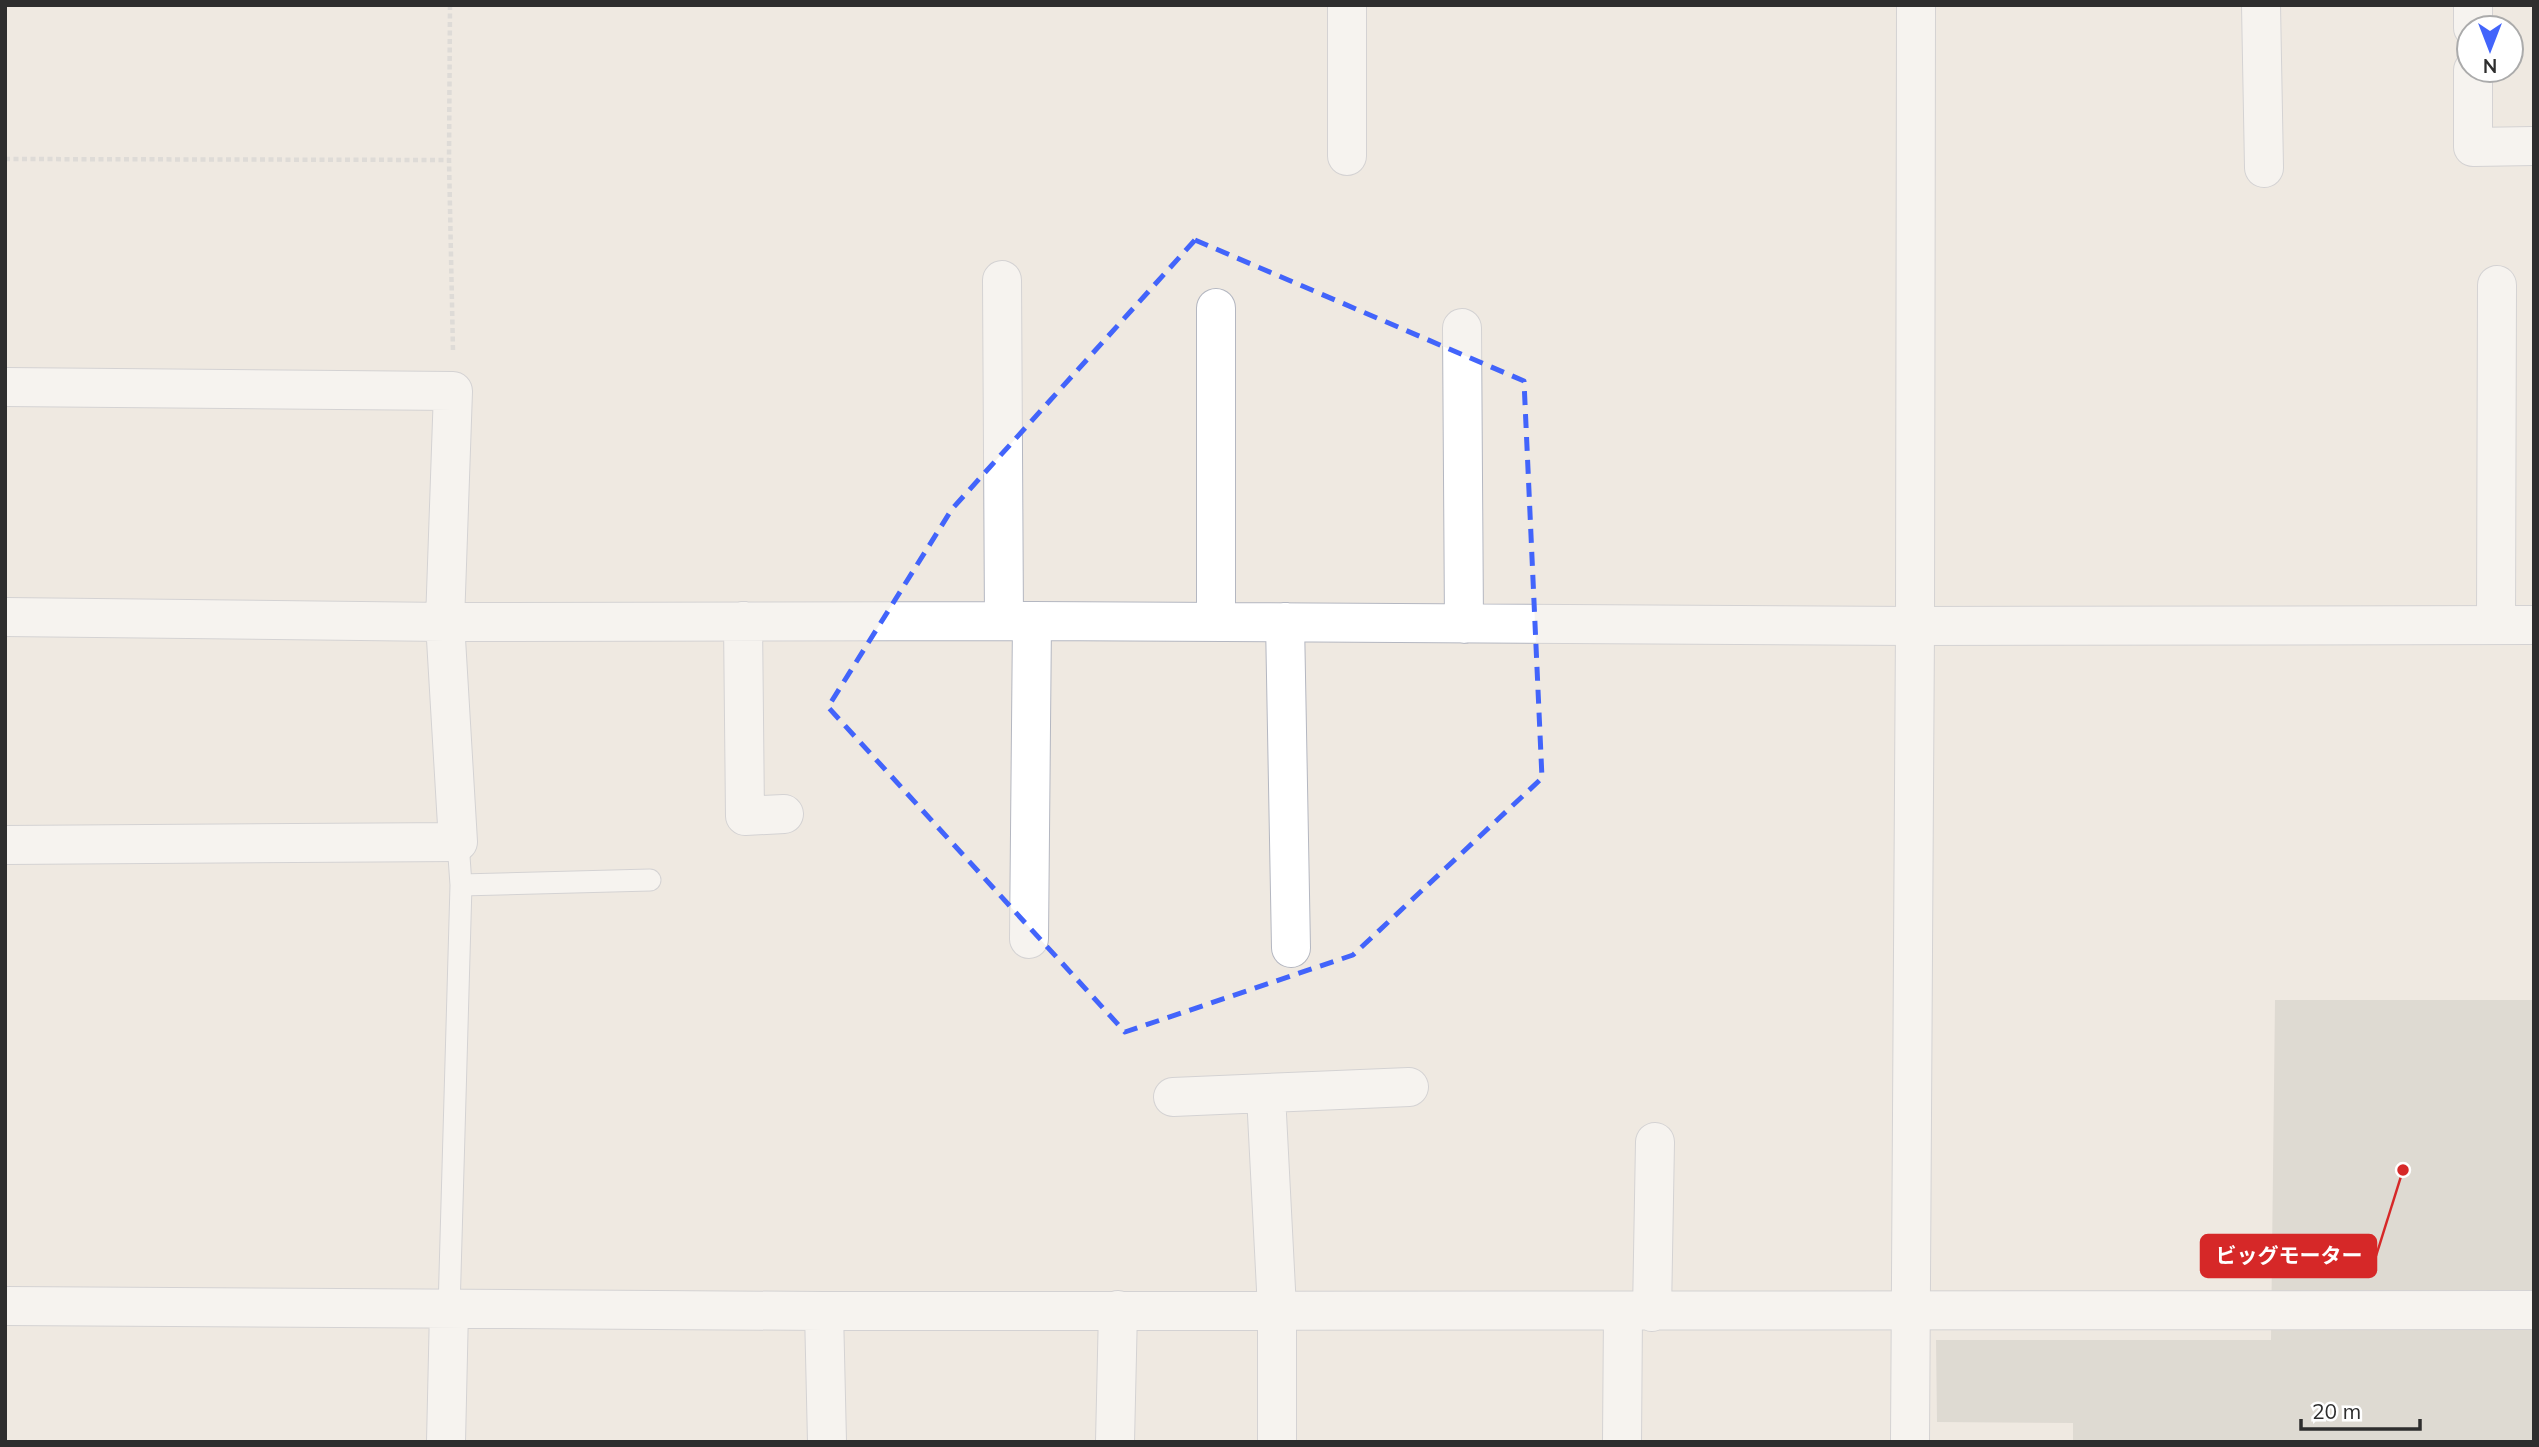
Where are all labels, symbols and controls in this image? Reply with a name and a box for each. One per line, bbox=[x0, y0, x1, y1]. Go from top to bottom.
north arrow bbox=[2455, 14, 2525, 84]
text: N bbox=[2483, 54, 2497, 78]
callout: ビッグモーター bbox=[2201, 1235, 2376, 1277]
text: ビッグモーター bbox=[2216, 1242, 2363, 1268]
scale bar bbox=[2301, 1388, 2420, 1432]
text: 20 m bbox=[2312, 1398, 2361, 1424]

